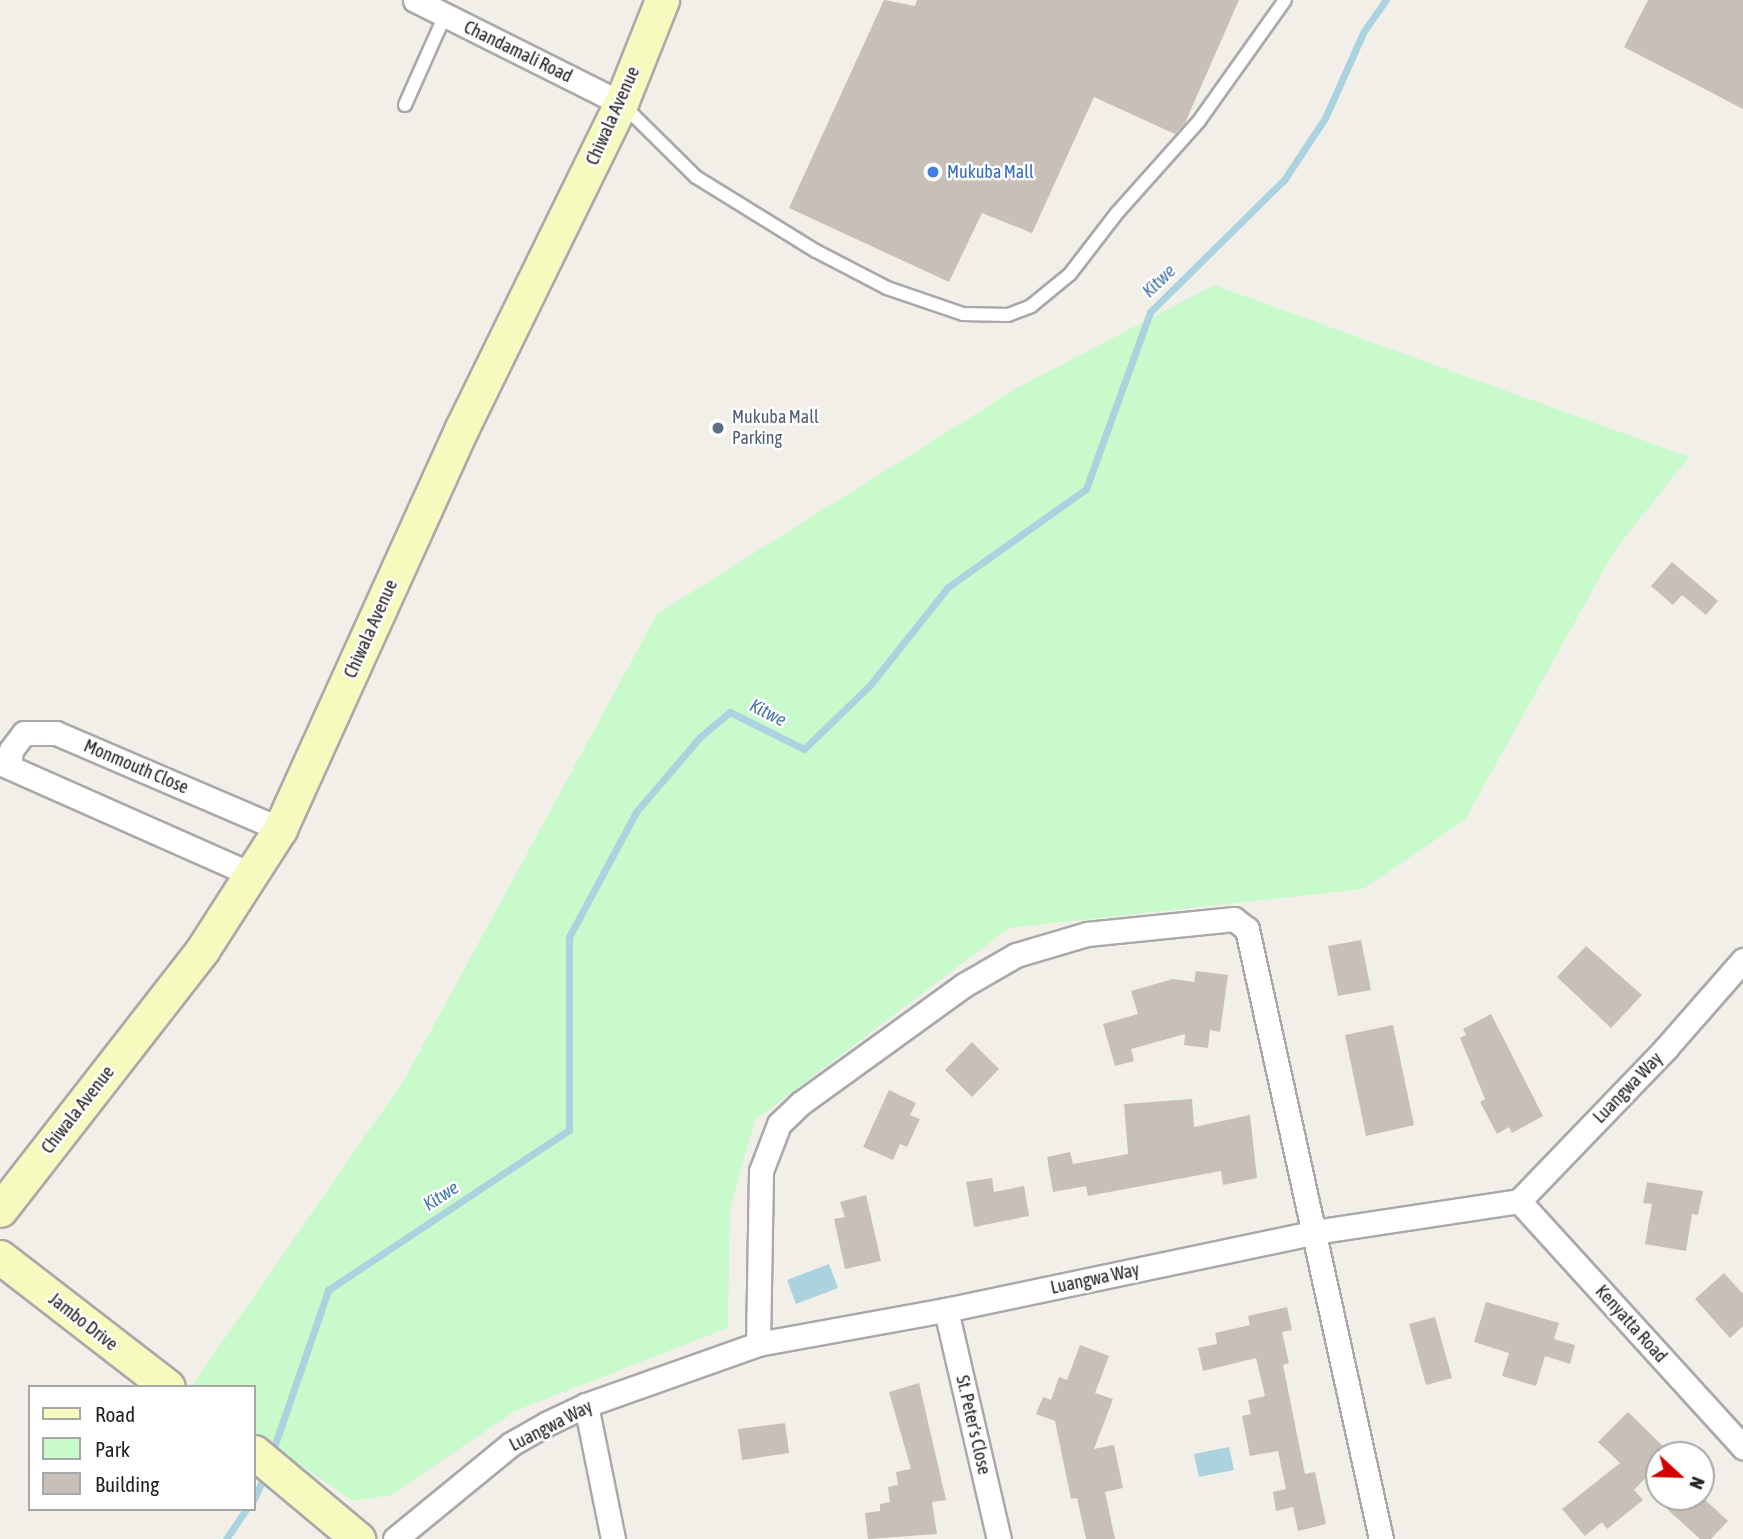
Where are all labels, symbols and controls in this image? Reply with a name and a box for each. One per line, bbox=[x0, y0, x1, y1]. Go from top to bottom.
street label: Chandamali Road bbox=[460, 16, 576, 88]
street label: Chiwala Avenue bbox=[582, 63, 644, 169]
place label: Mukuba Mall bbox=[947, 161, 1034, 183]
marker: Mukuba Mall bbox=[925, 164, 941, 180]
water label: Kitwe bbox=[1137, 260, 1181, 302]
place label: Mukuba Mall Parking bbox=[732, 407, 819, 450]
marker: Mukuba Mall Parking bbox=[710, 420, 726, 436]
street label: Chiwala Avenue bbox=[340, 576, 402, 682]
water label: Kitwe bbox=[746, 694, 790, 732]
street label: Monmouth Close bbox=[80, 735, 192, 799]
street label: Luangwa Way bbox=[1589, 1048, 1667, 1128]
street label: Chiwala Avenue bbox=[37, 1062, 119, 1158]
water label: Kitwe bbox=[419, 1176, 463, 1216]
street label: Luangwa Way bbox=[1049, 1259, 1141, 1299]
street label: Kenyatta Road bbox=[1591, 1281, 1671, 1367]
street label: Jambo Drive bbox=[44, 1288, 122, 1356]
street label: St. Peter's Close bbox=[951, 1373, 995, 1477]
legend bbox=[28, 1385, 256, 1511]
street label: Luangwa Way bbox=[506, 1396, 596, 1456]
text: Road bbox=[95, 1402, 135, 1426]
text: Park bbox=[95, 1437, 130, 1461]
north arrow bbox=[1645, 1441, 1715, 1511]
text: Building bbox=[95, 1472, 159, 1496]
text: N bbox=[1685, 1474, 1710, 1492]

